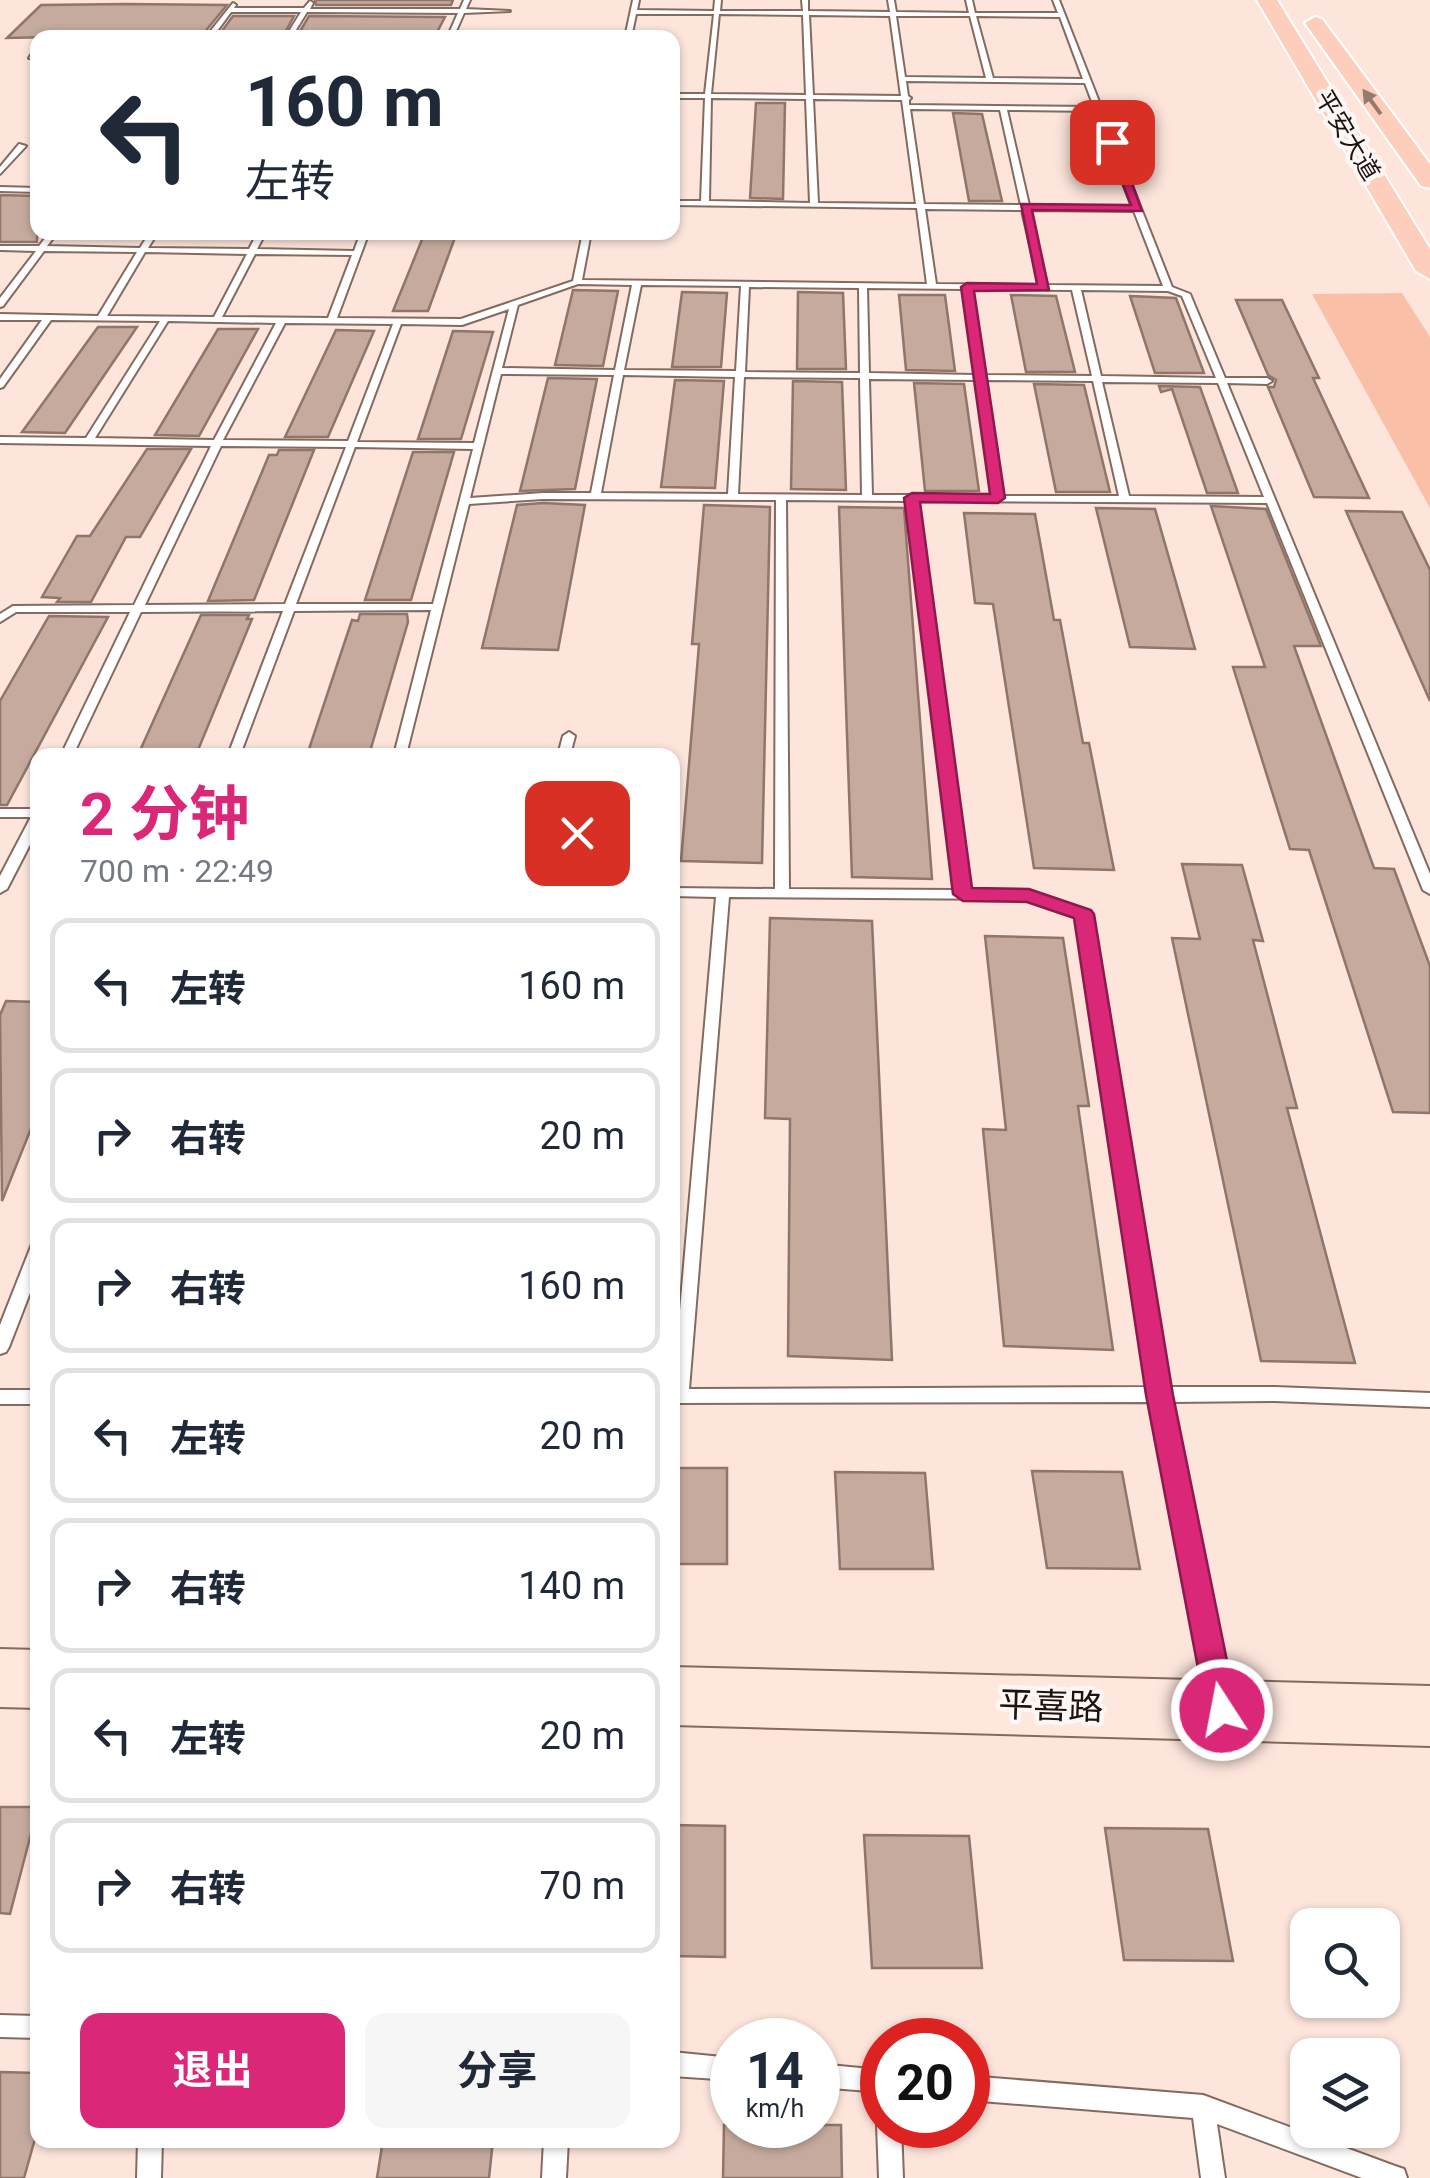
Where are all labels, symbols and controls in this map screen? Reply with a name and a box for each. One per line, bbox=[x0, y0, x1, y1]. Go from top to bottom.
text: 160 m bbox=[245, 61, 444, 143]
icon: left bbox=[80, 70, 210, 200]
street label: 平安大道 bbox=[1309, 85, 1386, 186]
one-way arrow bbox=[1363, 89, 1383, 115]
pin bbox=[1070, 100, 1155, 185]
icon: arrive bbox=[1085, 115, 1140, 170]
text: 左转 bbox=[245, 155, 335, 208]
text: 2 分钟 bbox=[80, 779, 249, 850]
button: close bbox=[525, 781, 630, 886]
text: 700 m · 22:49 bbox=[80, 852, 274, 890]
icon: left bbox=[85, 958, 140, 1013]
text: 160 m bbox=[518, 964, 625, 1008]
text: 左转 bbox=[170, 967, 246, 1011]
icon: right bbox=[85, 1108, 140, 1163]
text: 20 m bbox=[540, 1114, 625, 1158]
text: 右转 bbox=[170, 1117, 246, 1161]
icon: right bbox=[85, 1258, 140, 1313]
text: 160 m bbox=[518, 1264, 625, 1308]
text: 右转 bbox=[170, 1267, 246, 1311]
icon: left bbox=[85, 1408, 140, 1463]
text: 20 m bbox=[540, 1414, 625, 1458]
text: 左转 bbox=[170, 1417, 246, 1461]
icon: right bbox=[85, 1558, 140, 1613]
text: 140 m bbox=[518, 1564, 625, 1608]
text: 右转 bbox=[170, 1567, 246, 1611]
position arrow bbox=[1170, 1658, 1274, 1762]
street label: 平喜路 bbox=[998, 1684, 1104, 1729]
icon: left bbox=[85, 1708, 140, 1763]
text: 20 m bbox=[540, 1714, 625, 1758]
text: 左转 bbox=[170, 1717, 246, 1761]
icon: right bbox=[85, 1858, 140, 1913]
text: 70 m bbox=[540, 1864, 625, 1908]
text: 右转 bbox=[170, 1867, 246, 1911]
map controls bbox=[1290, 1908, 1400, 2148]
button: search bbox=[1290, 1908, 1400, 2018]
button: 退出 bbox=[80, 2013, 345, 2128]
button: 分享 bbox=[365, 2013, 630, 2128]
speed limit sign: 20 bbox=[860, 2018, 990, 2148]
button: layers bbox=[1290, 2038, 1400, 2148]
text: 14 bbox=[746, 2042, 804, 2100]
text: km/h bbox=[746, 2094, 804, 2123]

